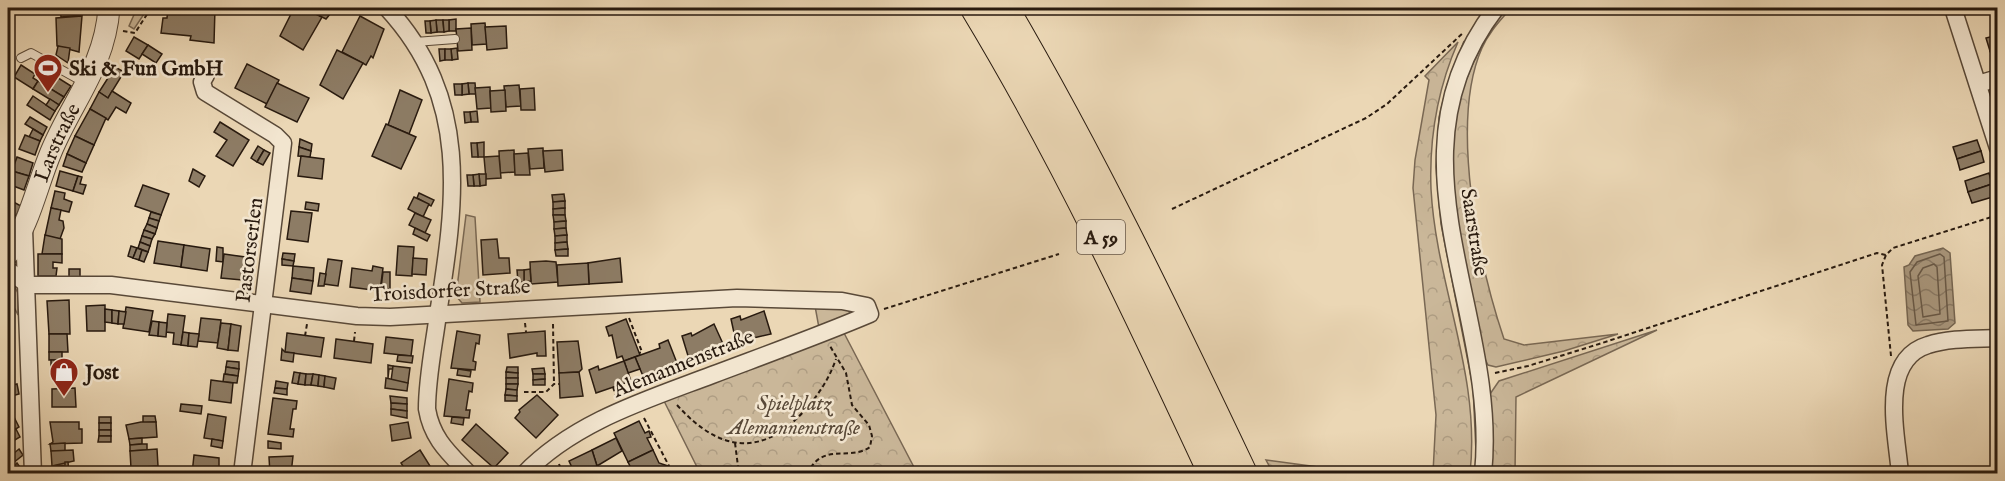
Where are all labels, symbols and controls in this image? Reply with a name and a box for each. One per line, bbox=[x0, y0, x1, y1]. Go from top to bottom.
sports icon: Ski & Fun GmbH bbox=[32, 52, 64, 94]
place label: Ski & Fun GmbH bbox=[69, 56, 223, 83]
street label: Larstraße bbox=[29, 99, 88, 186]
street label: Saarstraße bbox=[1453, 186, 1494, 278]
street label: Pastorserlen bbox=[231, 196, 270, 304]
road number: A 59 bbox=[1077, 220, 1125, 254]
street label: Troisdorfer Straße bbox=[369, 274, 531, 309]
street label: Alemannenstraße bbox=[608, 324, 758, 405]
shop icon: Jost bbox=[48, 356, 80, 398]
place label: Jost bbox=[82, 360, 120, 387]
park label: Spielplatz Alemannenstraße bbox=[726, 391, 860, 442]

